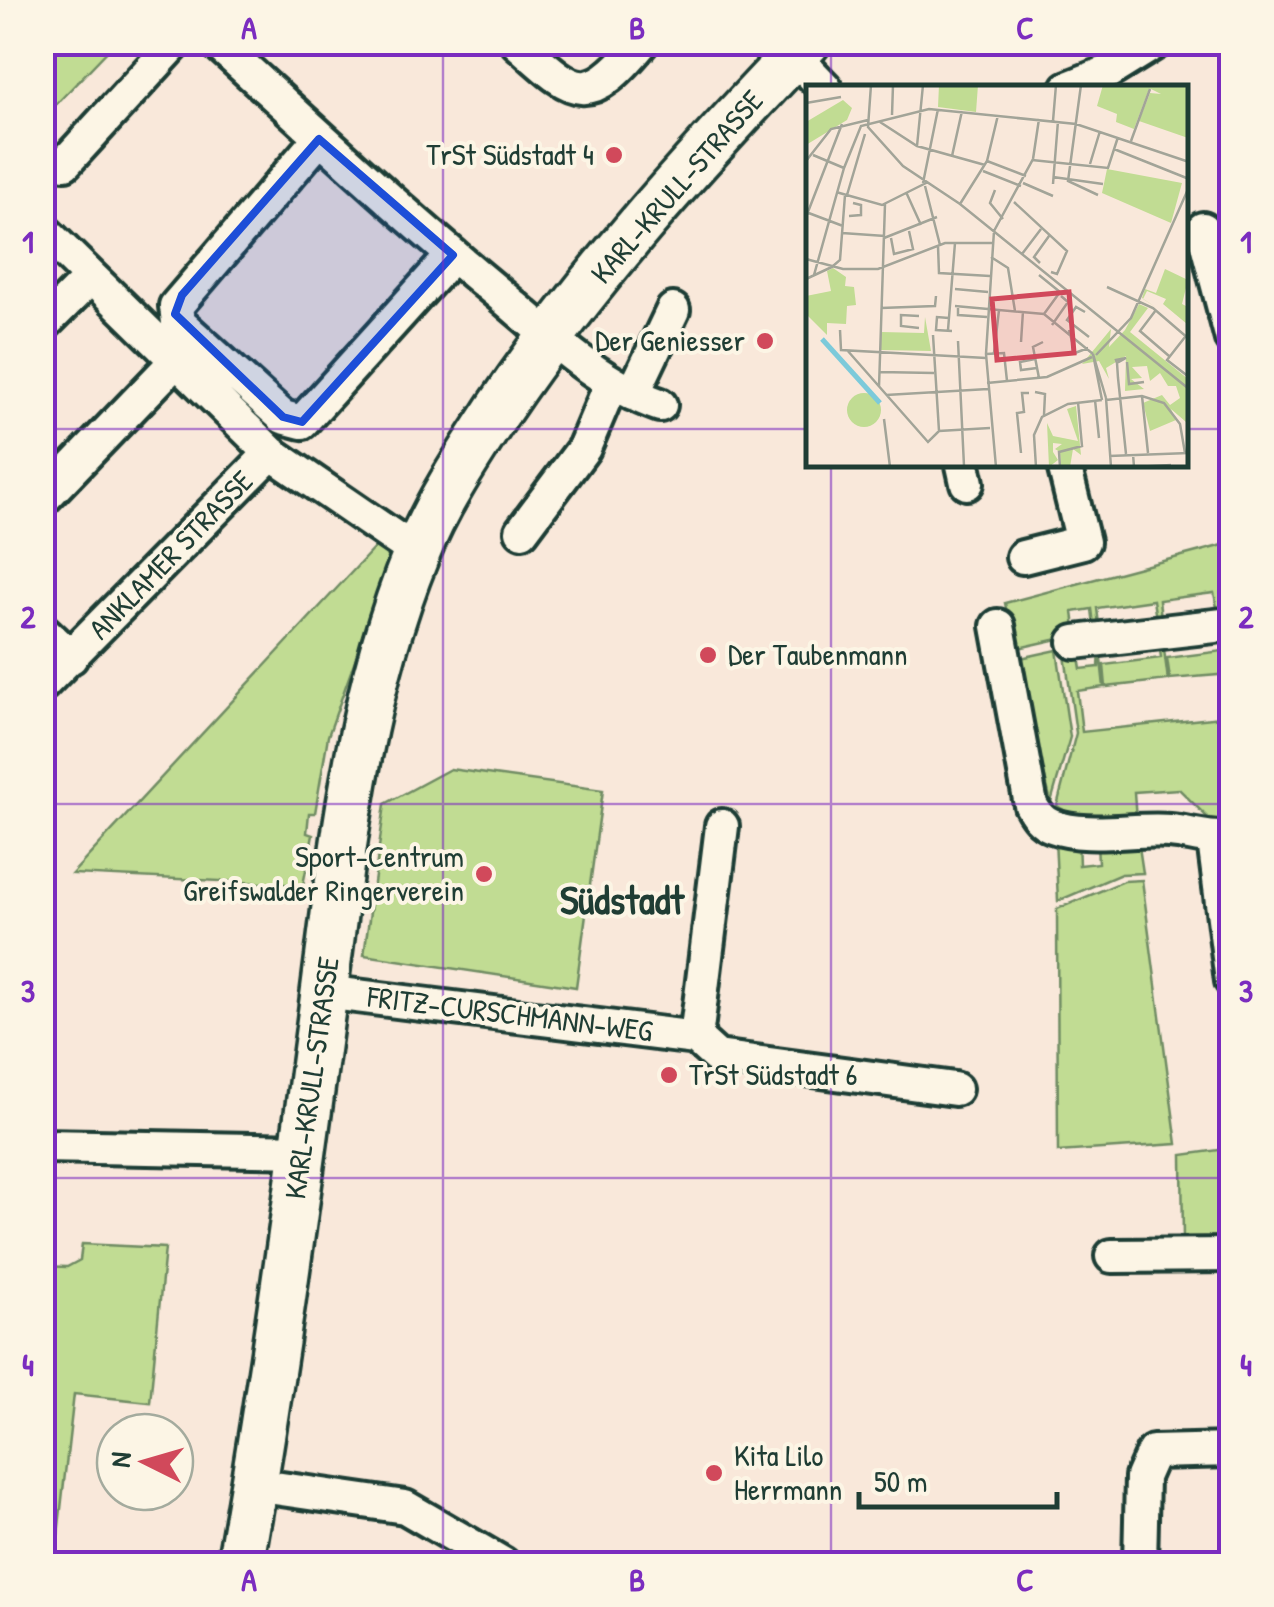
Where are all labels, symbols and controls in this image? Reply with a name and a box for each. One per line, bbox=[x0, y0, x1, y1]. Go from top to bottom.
text: A bbox=[241, 6, 257, 49]
text: B bbox=[629, 6, 645, 49]
text: C bbox=[1016, 6, 1034, 49]
street label: KARL-KRULL-STRASSE bbox=[581, 81, 771, 292]
inset map bbox=[806, 85, 1189, 468]
place label: TrSt Südstadt 4 bbox=[426, 134, 594, 174]
marker: TrSt Südstadt 4 bbox=[603, 144, 625, 166]
text: 1 bbox=[22, 220, 34, 263]
text: 1 bbox=[1240, 220, 1252, 263]
place label: Der Geniesser bbox=[595, 320, 745, 360]
marker: Der Geniesser bbox=[754, 330, 776, 352]
street label: ANKLAMER STRASSE bbox=[79, 461, 261, 648]
text: 2 bbox=[21, 595, 37, 638]
text: 2 bbox=[1239, 595, 1255, 638]
place label: Der Taubenmann bbox=[728, 634, 908, 674]
marker: Der Taubenmann bbox=[697, 644, 719, 666]
place label: Sport-Centrum Greifswalder Ringerverein bbox=[183, 836, 464, 910]
marker: Sport-Centrum Greifswalder Ringerverein bbox=[473, 863, 495, 885]
district label: Südstadt bbox=[560, 872, 685, 926]
street label: KARL-KRULL-STRASSE bbox=[274, 954, 348, 1202]
text: 3 bbox=[21, 969, 35, 1012]
text: 3 bbox=[1239, 969, 1253, 1012]
street label: FRITZ-CURSCHMANN-WEG bbox=[364, 976, 655, 1050]
place label: TrSt Südstadt 6 bbox=[689, 1054, 858, 1094]
marker: TrSt Südstadt 6 bbox=[658, 1064, 680, 1086]
text: 4 bbox=[22, 1343, 34, 1386]
text: 4 bbox=[1240, 1343, 1252, 1386]
north arrow bbox=[95, 1412, 195, 1512]
place label: Kita Lilo Herrmann bbox=[734, 1435, 842, 1509]
scale bar bbox=[859, 1447, 1056, 1509]
text: N bbox=[101, 1451, 140, 1469]
text: 50 m bbox=[874, 1461, 927, 1501]
marker: Kita Lilo Herrmann bbox=[703, 1462, 725, 1484]
text: A bbox=[241, 1558, 257, 1601]
text: B bbox=[629, 1558, 645, 1601]
text: C bbox=[1016, 1558, 1034, 1601]

